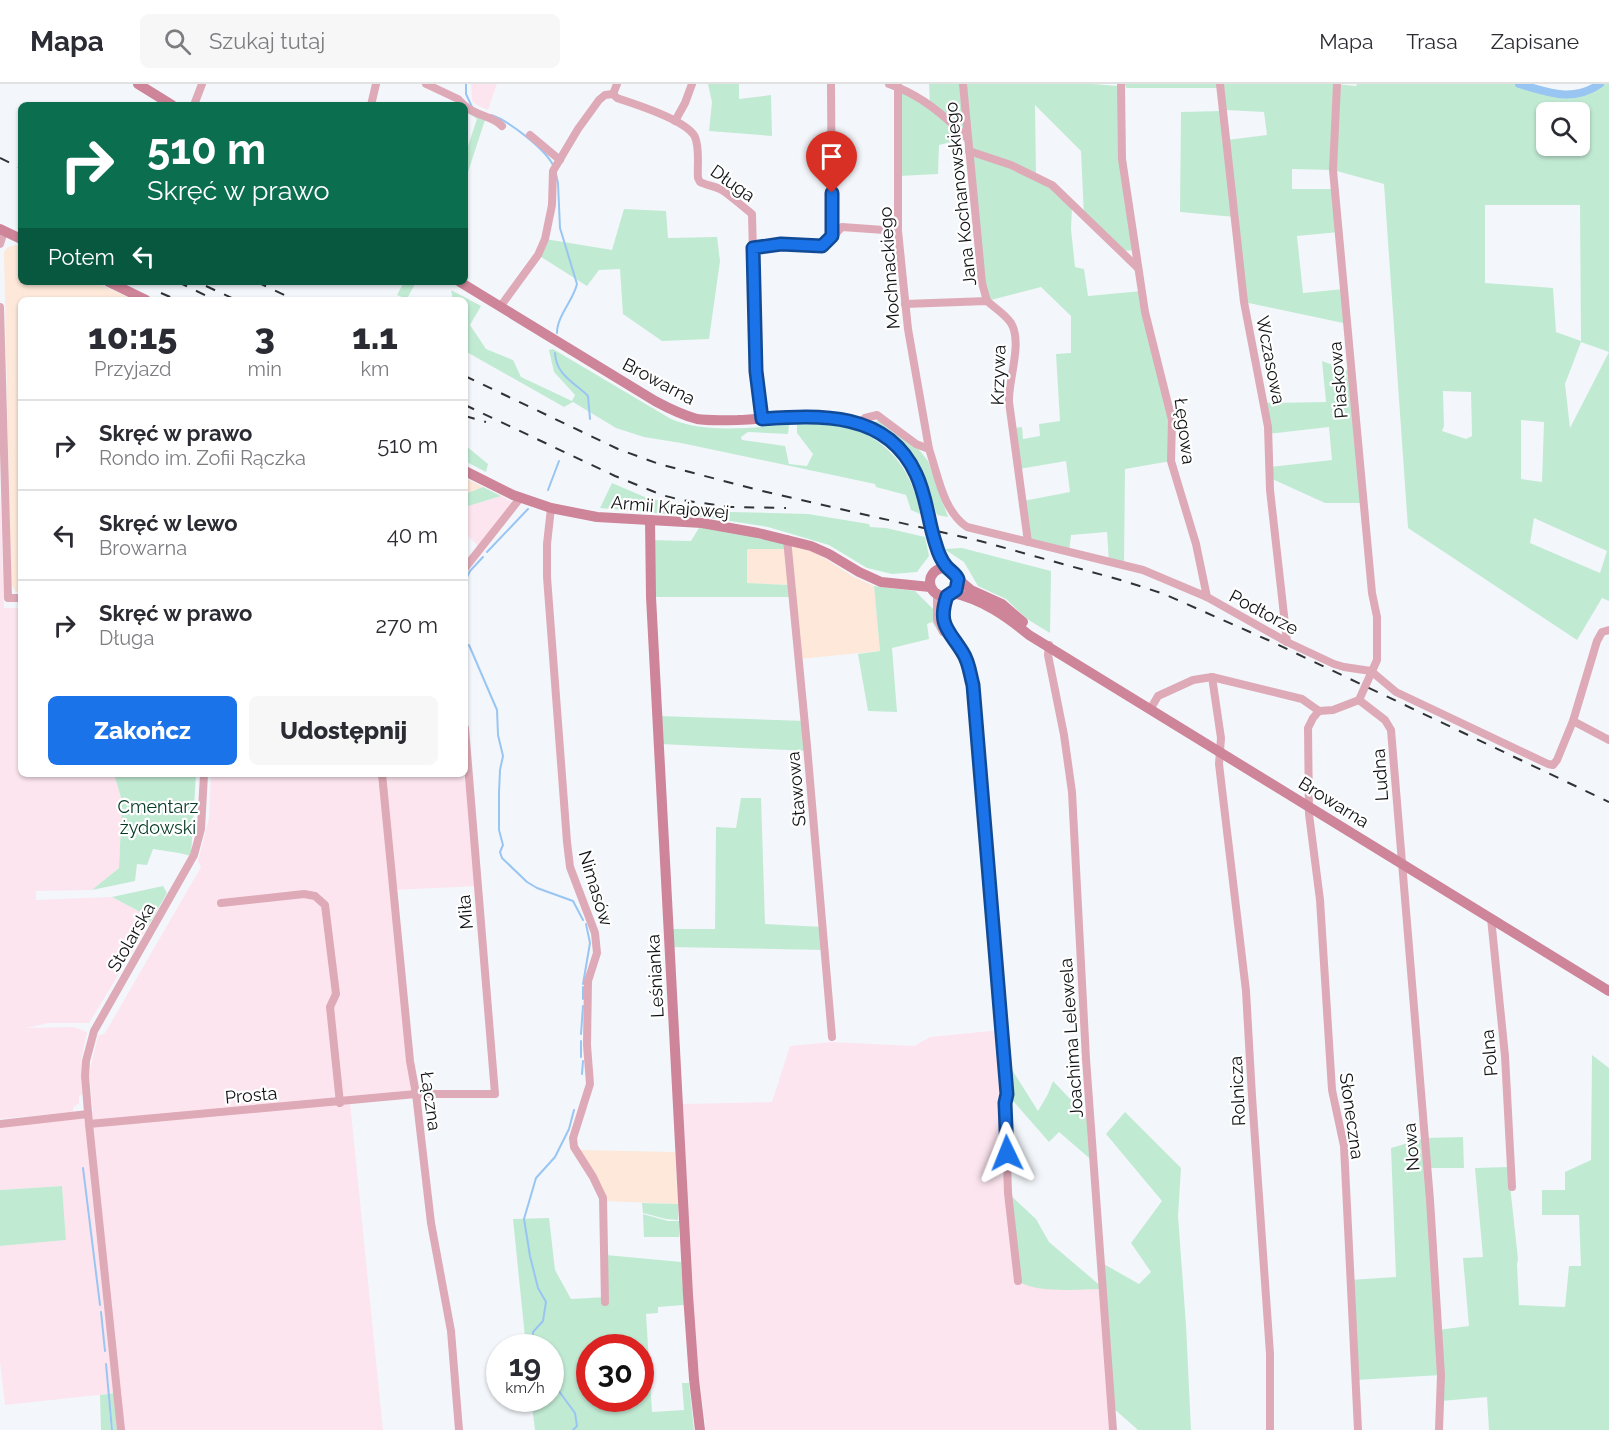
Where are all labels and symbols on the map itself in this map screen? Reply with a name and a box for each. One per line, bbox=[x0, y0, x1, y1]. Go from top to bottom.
street label: Jana Kochanowskiego bbox=[940, 101, 980, 287]
pin bbox=[806, 131, 857, 193]
street label: Długa bbox=[707, 160, 759, 206]
street label: Mochnackiego bbox=[874, 206, 904, 330]
street label: Wczasowa bbox=[1252, 314, 1290, 406]
street label: Piaskowa bbox=[1324, 341, 1352, 419]
street label: Krzywa bbox=[986, 344, 1010, 406]
street label: Browarna bbox=[619, 353, 699, 409]
street label: Łęgowa bbox=[1171, 397, 1199, 465]
street label: Armii Krajowej bbox=[610, 491, 730, 523]
street label: Podtorze bbox=[1226, 585, 1302, 639]
street label: Ludna bbox=[1368, 748, 1392, 802]
street label: Stawowa bbox=[782, 751, 810, 827]
street label: Browarna bbox=[1295, 772, 1373, 832]
park label: Cmentarz żydowski bbox=[118, 796, 199, 838]
street label: Nimasów bbox=[575, 848, 618, 929]
street label: Miła bbox=[453, 894, 477, 930]
street label: Stolarska bbox=[103, 899, 159, 975]
street label: Leśnianka bbox=[642, 934, 668, 1018]
street label: Joachima Lelewela bbox=[1055, 958, 1087, 1118]
street label: Polna bbox=[1476, 1029, 1502, 1077]
street label: Rolnicza bbox=[1225, 1055, 1249, 1127]
street label: Łączna bbox=[416, 1070, 446, 1132]
street label: Słoneczna bbox=[1336, 1071, 1368, 1161]
street label: Prosta bbox=[224, 1082, 278, 1108]
position arrow bbox=[975, 1121, 1039, 1185]
street label: Nowa bbox=[1398, 1122, 1424, 1172]
speed limit sign: 30 bbox=[576, 1334, 654, 1412]

